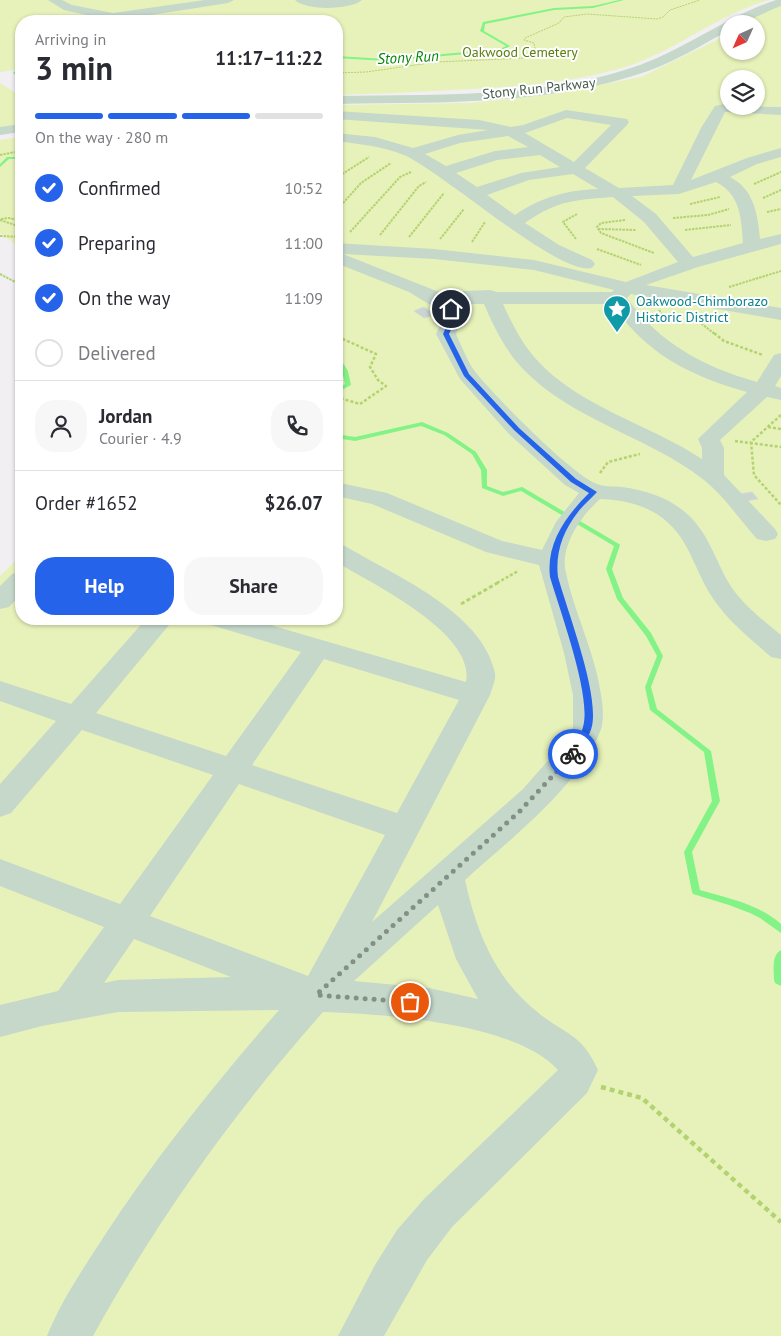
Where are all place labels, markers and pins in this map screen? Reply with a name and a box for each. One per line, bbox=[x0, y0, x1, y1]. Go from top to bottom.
pin bbox=[430, 288, 472, 330]
place label: Oakwood-Chimborazo Historic District bbox=[636, 292, 768, 326]
place icon: Oakwood-Chimborazo Historic District bbox=[602, 294, 632, 333]
pin bbox=[389, 981, 431, 1023]

